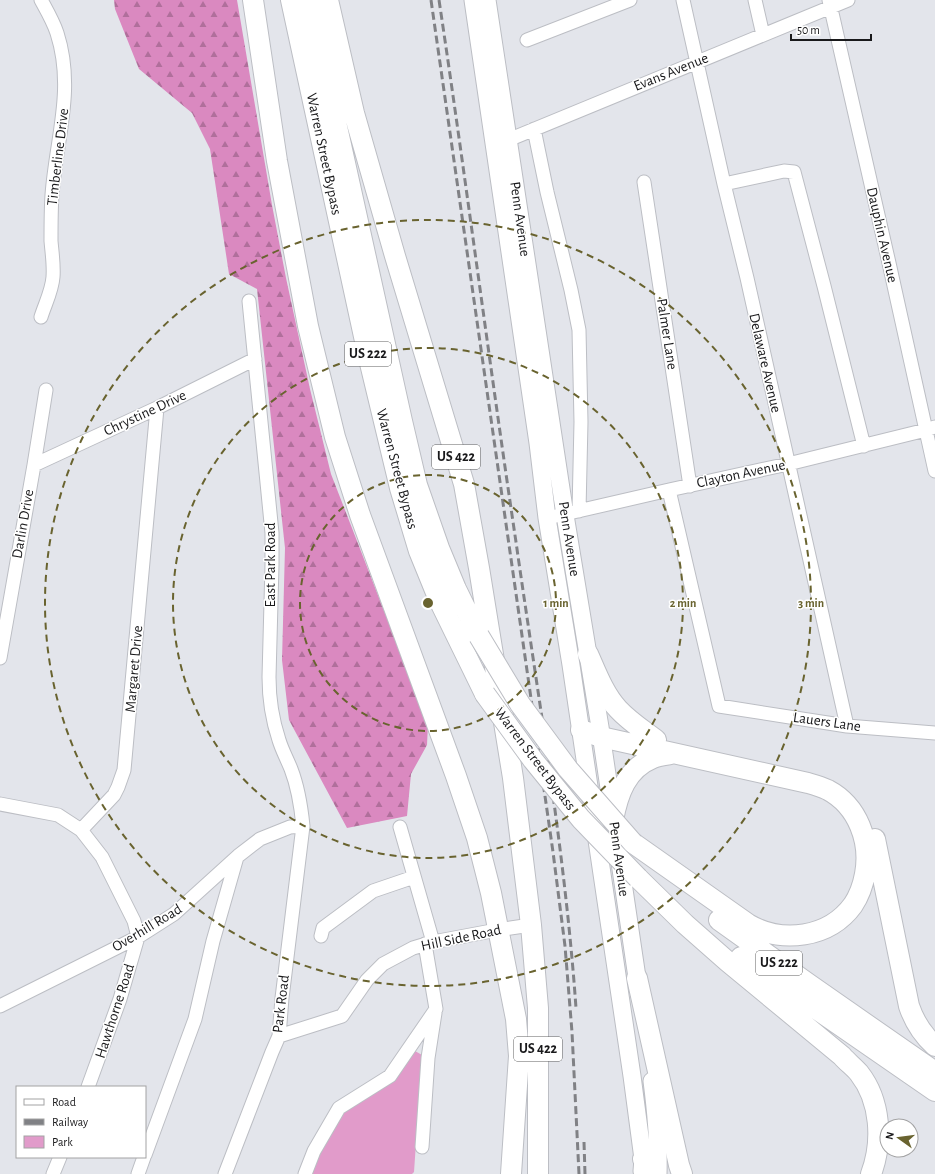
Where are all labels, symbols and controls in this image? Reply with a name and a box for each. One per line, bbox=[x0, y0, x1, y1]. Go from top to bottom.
scale bar bbox=[791, 16, 871, 42]
text: 50 m bbox=[797, 24, 820, 36]
street label: Evans Avenue bbox=[632, 50, 711, 94]
street label: Warren Street Bypass bbox=[304, 92, 344, 216]
street label: Timberline Drive bbox=[45, 107, 71, 207]
street label: Penn Avenue bbox=[507, 181, 533, 258]
street label: Dauphin Avenue bbox=[864, 186, 900, 284]
street label: Palmer Lane bbox=[654, 297, 680, 371]
street label: Delaware Avenue bbox=[746, 312, 784, 414]
road number: US 222 bbox=[345, 342, 391, 366]
street label: Chrystine Drive bbox=[101, 387, 189, 439]
street label: Warren Street Bypass bbox=[374, 407, 420, 531]
road number: US 422 bbox=[432, 445, 480, 469]
street label: Clayton Avenue bbox=[695, 457, 787, 491]
street label: Darlin Drive bbox=[10, 488, 36, 560]
street label: Penn Avenue bbox=[556, 500, 582, 578]
street label: East Park Road bbox=[263, 522, 278, 607]
centre of rings bbox=[421, 596, 435, 610]
text: 1 min bbox=[543, 597, 569, 609]
text: 2 min bbox=[670, 597, 696, 609]
text: 3 min bbox=[798, 597, 824, 609]
street label: Margaret Drive bbox=[123, 625, 145, 713]
street label: Warren Street Bypass bbox=[492, 705, 578, 813]
street label: Lauers Lane bbox=[792, 710, 862, 734]
street label: Penn Avenue bbox=[606, 821, 632, 898]
street label: Overhill Road bbox=[109, 901, 185, 955]
street label: Hill Side Road bbox=[420, 922, 503, 954]
road number: US 222 bbox=[756, 951, 802, 975]
street label: Hawthorne Road bbox=[93, 962, 137, 1060]
street label: Park Road bbox=[270, 974, 292, 1034]
road number: US 422 bbox=[514, 1037, 562, 1061]
legend bbox=[16, 1086, 146, 1158]
text: Road bbox=[52, 1096, 76, 1108]
text: Railway bbox=[52, 1116, 88, 1129]
north arrow bbox=[879, 1118, 919, 1158]
text: N bbox=[884, 1131, 896, 1141]
text: Park bbox=[52, 1136, 73, 1148]

